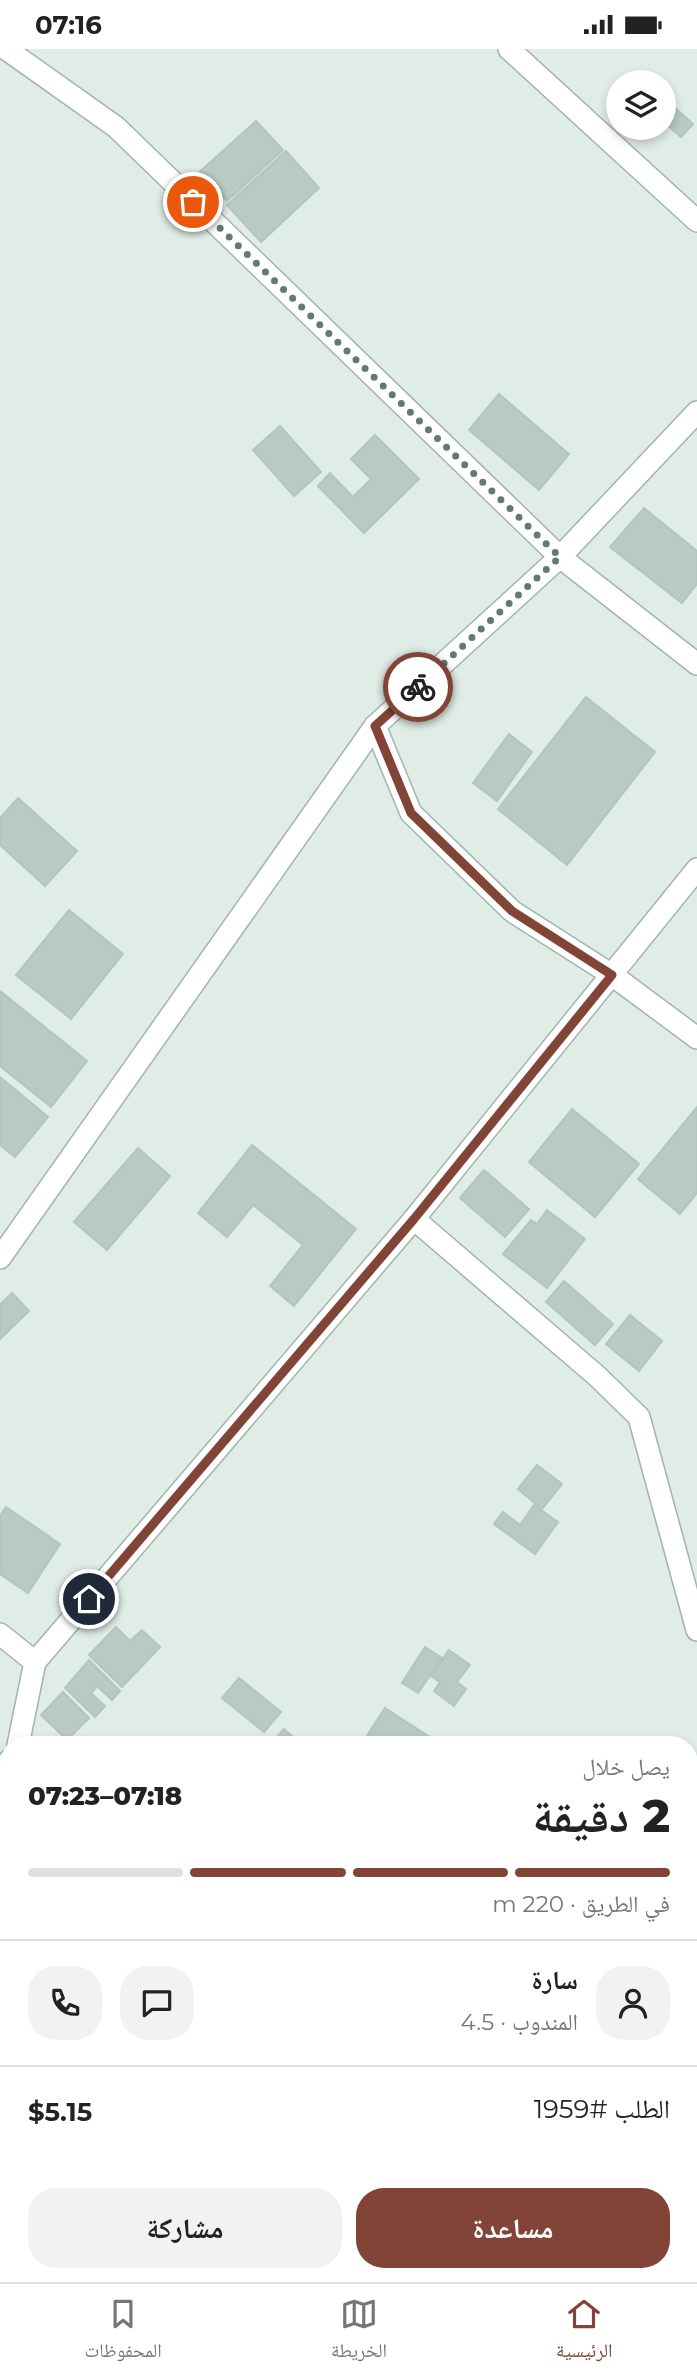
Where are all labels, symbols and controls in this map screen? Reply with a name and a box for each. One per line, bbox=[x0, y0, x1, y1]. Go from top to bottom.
text: 07:16 bbox=[35, 9, 102, 41]
map controls bbox=[606, 70, 676, 140]
button: layers bbox=[606, 70, 676, 140]
pin bbox=[163, 172, 223, 232]
icon: bag bbox=[174, 183, 212, 221]
courier bbox=[383, 652, 453, 722]
icon: bike bbox=[399, 668, 437, 706]
pin bbox=[59, 1569, 119, 1629]
icon: home bbox=[70, 1580, 108, 1618]
text: يصل خلال bbox=[582, 1753, 670, 1781]
text: 07:18–07:23 bbox=[28, 1780, 182, 1812]
text: 2 دقيقة bbox=[532, 1787, 670, 1844]
text: في الطريق · 220 m bbox=[492, 1890, 670, 1918]
text: سارة bbox=[531, 1964, 578, 1996]
button: phone bbox=[28, 1966, 102, 2040]
button: chat bbox=[120, 1966, 194, 2040]
button: person bbox=[596, 1966, 670, 2040]
text: المندوب · 4.5 bbox=[461, 2008, 578, 2036]
text: الطلب #1959 bbox=[534, 2093, 670, 2125]
text: $5.15 bbox=[28, 2096, 92, 2128]
button: مشاركة bbox=[28, 2188, 342, 2268]
button: مساعدة bbox=[356, 2188, 670, 2268]
tab: المحفوظات bbox=[85, 2295, 162, 2369]
tab: الخريطة bbox=[331, 2295, 387, 2369]
tab: الرئيسية bbox=[556, 2295, 612, 2369]

